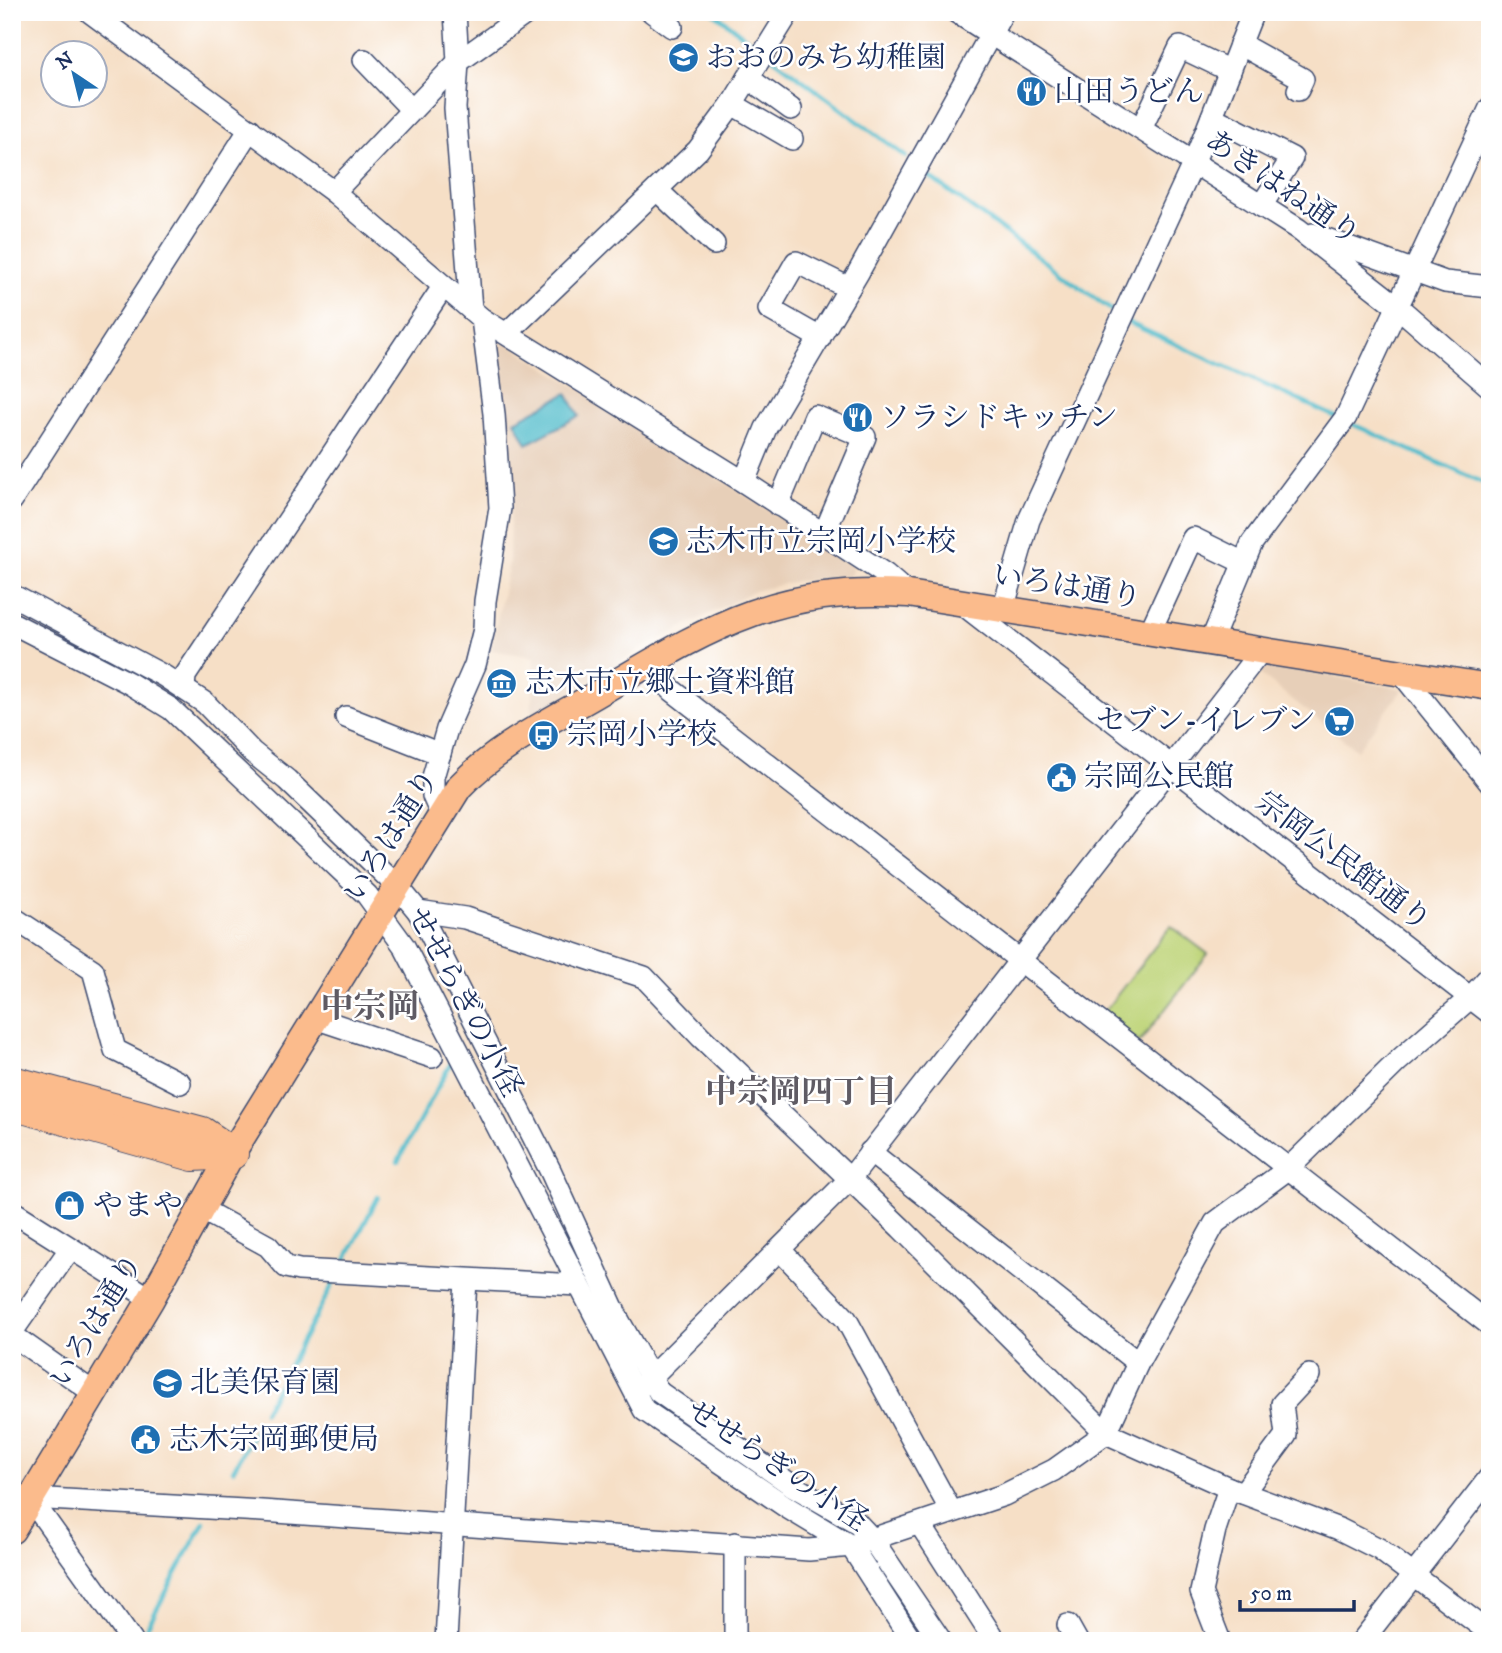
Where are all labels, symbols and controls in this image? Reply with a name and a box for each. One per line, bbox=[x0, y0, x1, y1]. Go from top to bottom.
north arrow bbox=[38, 38, 108, 108]
place label: おおのみち幼稚園 bbox=[706, 40, 946, 77]
school or university icon: おおのみち幼稚園 bbox=[666, 41, 700, 75]
text: N bbox=[52, 47, 78, 75]
place label: 山田うどん bbox=[1054, 74, 1204, 111]
restaurant icon: 山田うどん bbox=[1014, 75, 1048, 109]
street label: あきはね通り bbox=[1197, 122, 1367, 254]
place label: ソラシドキッチン bbox=[880, 400, 1118, 437]
restaurant icon: ソラシドキッチン bbox=[840, 401, 874, 435]
place label: 志木市立宗岡小学校 bbox=[686, 524, 956, 561]
school or university icon: 志木市立宗岡小学校 bbox=[646, 525, 680, 559]
street label: いろは通り bbox=[990, 557, 1144, 617]
place label: 志木市立郷土資料館 bbox=[525, 665, 795, 702]
museum icon: 志木市立郷土資料館 bbox=[485, 666, 519, 700]
place label: セブン-イレブン bbox=[1096, 703, 1316, 740]
supermarket icon: セブン-イレブン bbox=[1322, 704, 1356, 738]
place label: 宗岡小学校 bbox=[567, 717, 717, 754]
bus stop icon: 宗岡小学校 bbox=[527, 718, 561, 752]
place label: 宗岡公民館 bbox=[1084, 759, 1234, 796]
public building icon: 宗岡公民館 bbox=[1044, 760, 1078, 794]
street label: いろは通り bbox=[337, 763, 447, 909]
street label: 宗岡公民館通り bbox=[1248, 784, 1438, 940]
street label: せせらぎの小径 bbox=[398, 901, 530, 1103]
district label: 中宗岡 bbox=[321, 987, 420, 1028]
district label: 中宗岡四丁目 bbox=[705, 1073, 897, 1113]
place label: やまや bbox=[93, 1188, 183, 1225]
shop icon: やまや bbox=[53, 1189, 87, 1223]
street label: いろは通り bbox=[43, 1247, 151, 1395]
place label: 北美保育園 bbox=[190, 1365, 340, 1402]
school or university icon: 北美保育園 bbox=[150, 1366, 184, 1400]
street label: せせらぎの小径 bbox=[680, 1392, 874, 1540]
place label: 志木宗岡郵便局 bbox=[169, 1422, 379, 1459]
public building icon: 志木宗岡郵便局 bbox=[129, 1423, 163, 1457]
scale bar bbox=[1240, 1569, 1353, 1613]
text: 50 m bbox=[1250, 1581, 1292, 1607]

